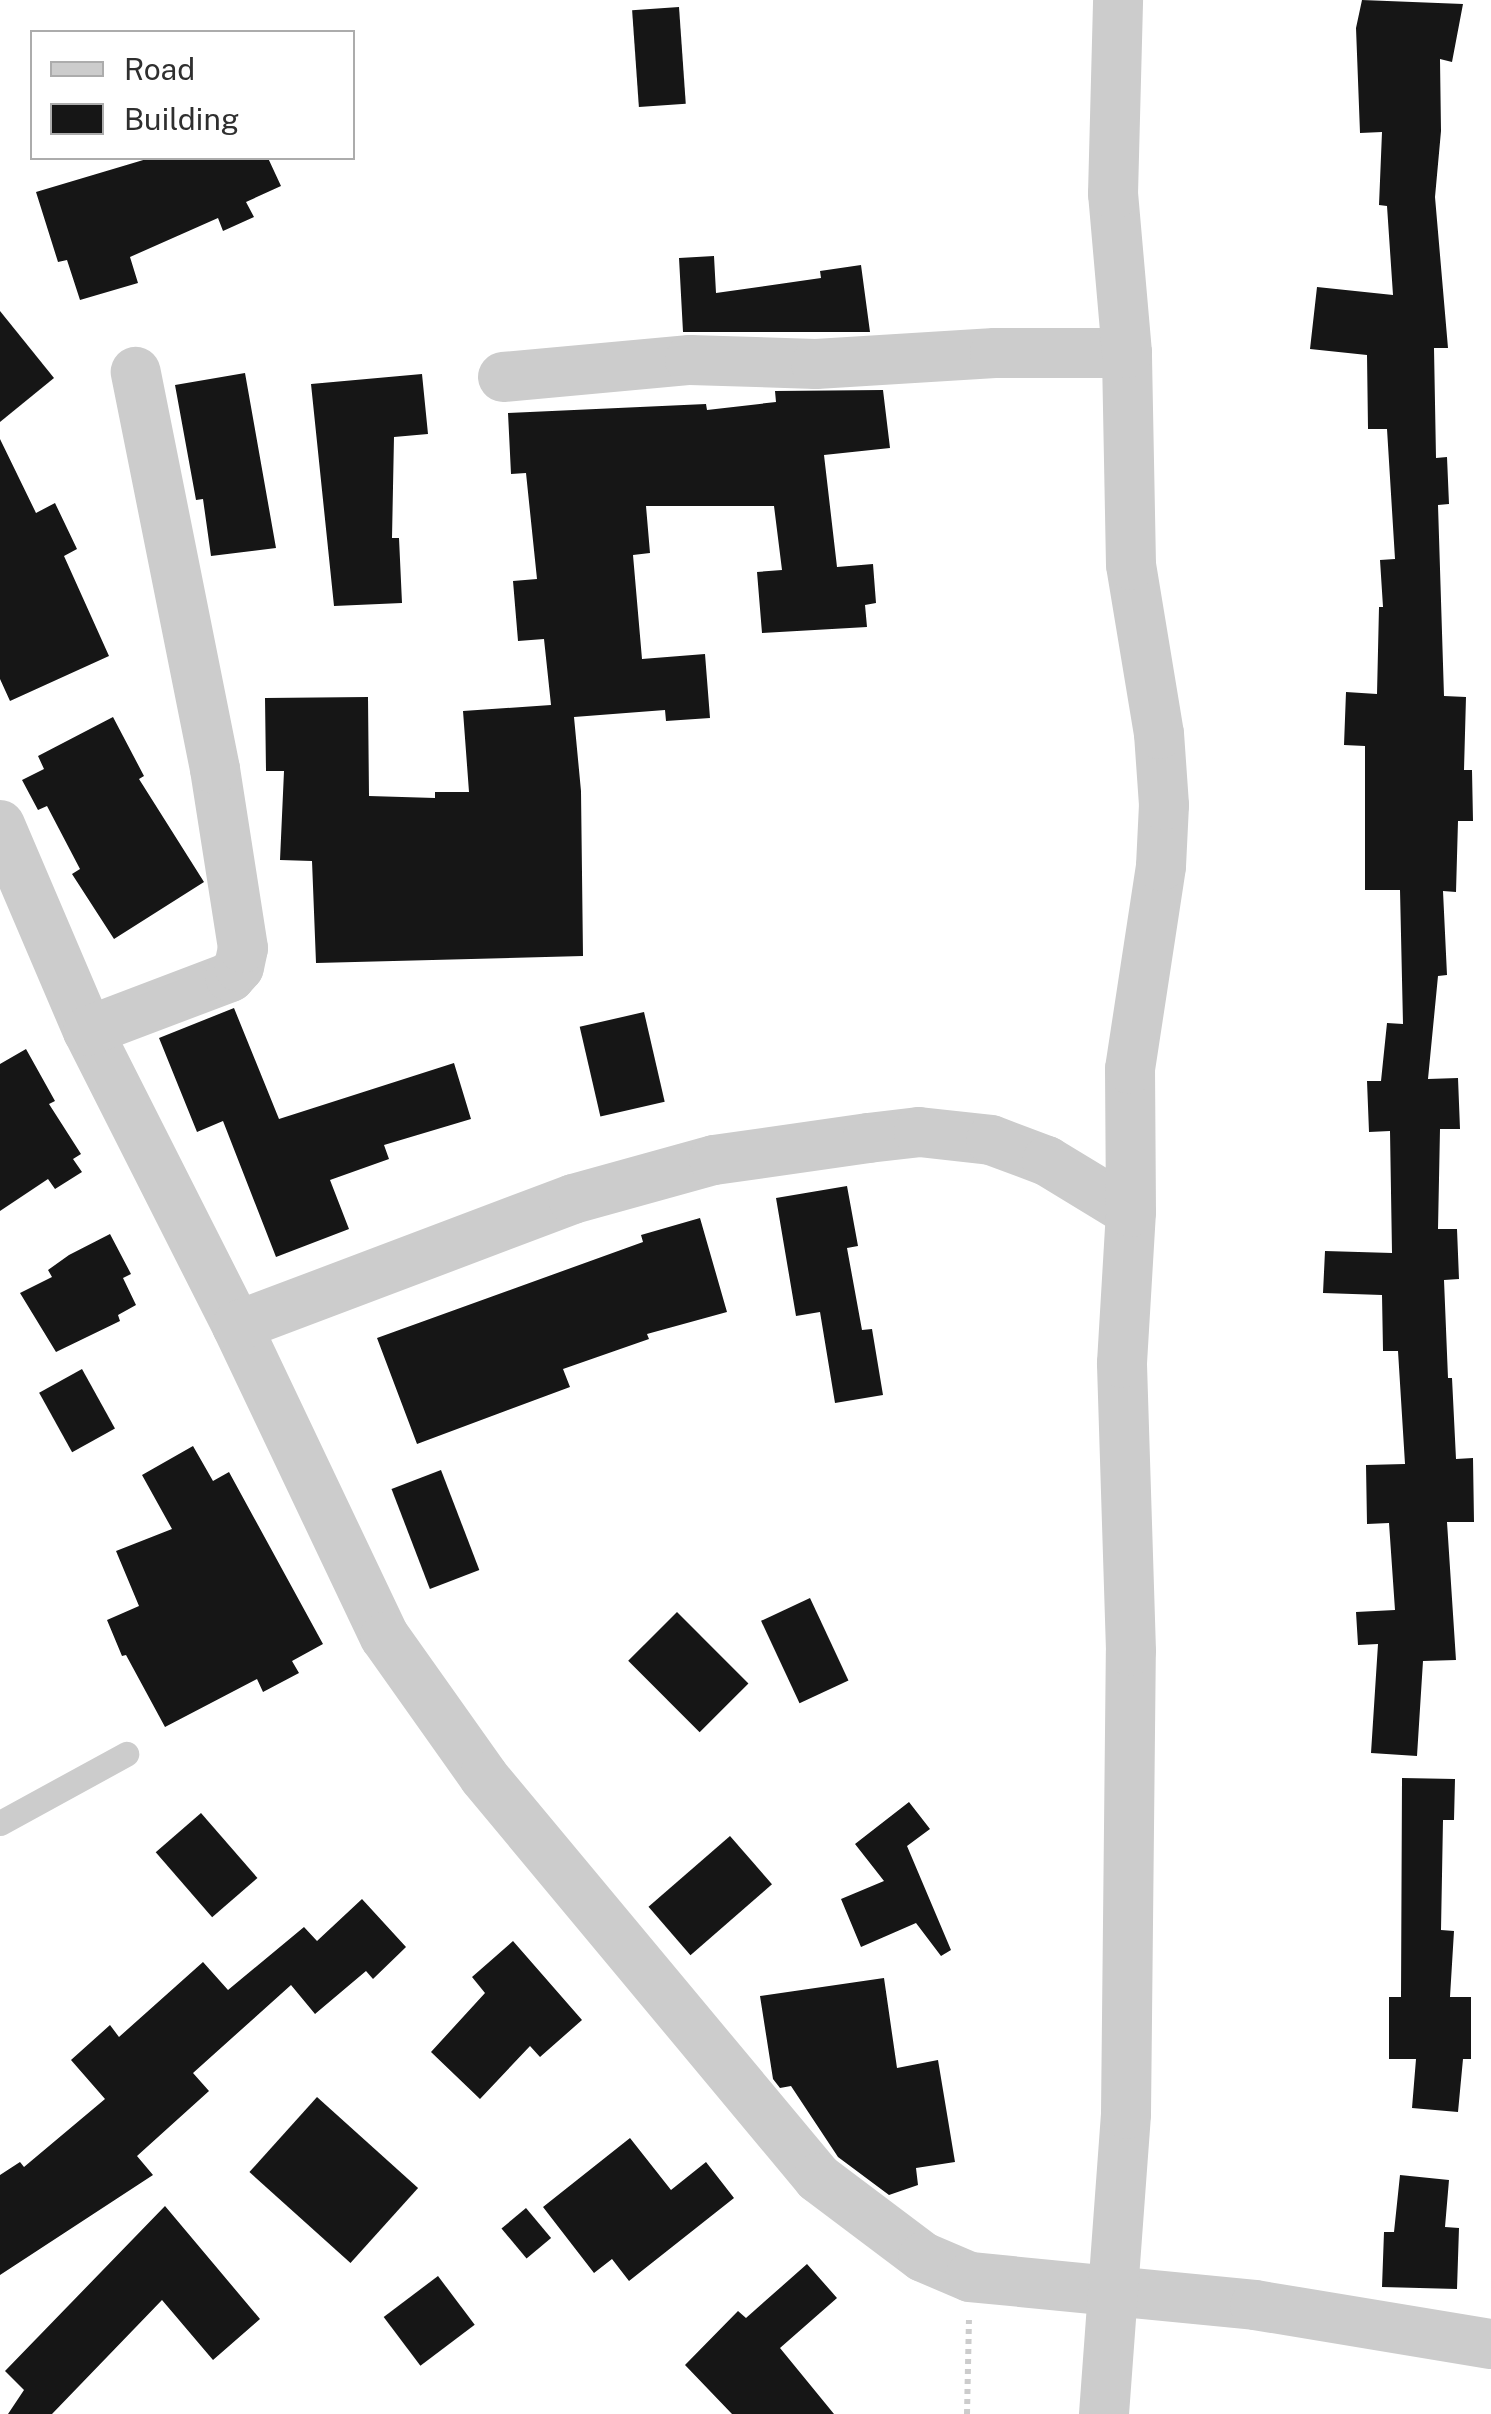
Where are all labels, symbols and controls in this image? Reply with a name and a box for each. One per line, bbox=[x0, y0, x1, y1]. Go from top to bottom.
legend bbox=[30, 30, 355, 160]
text: Road bbox=[124, 51, 195, 87]
text: Building bbox=[124, 101, 239, 137]

